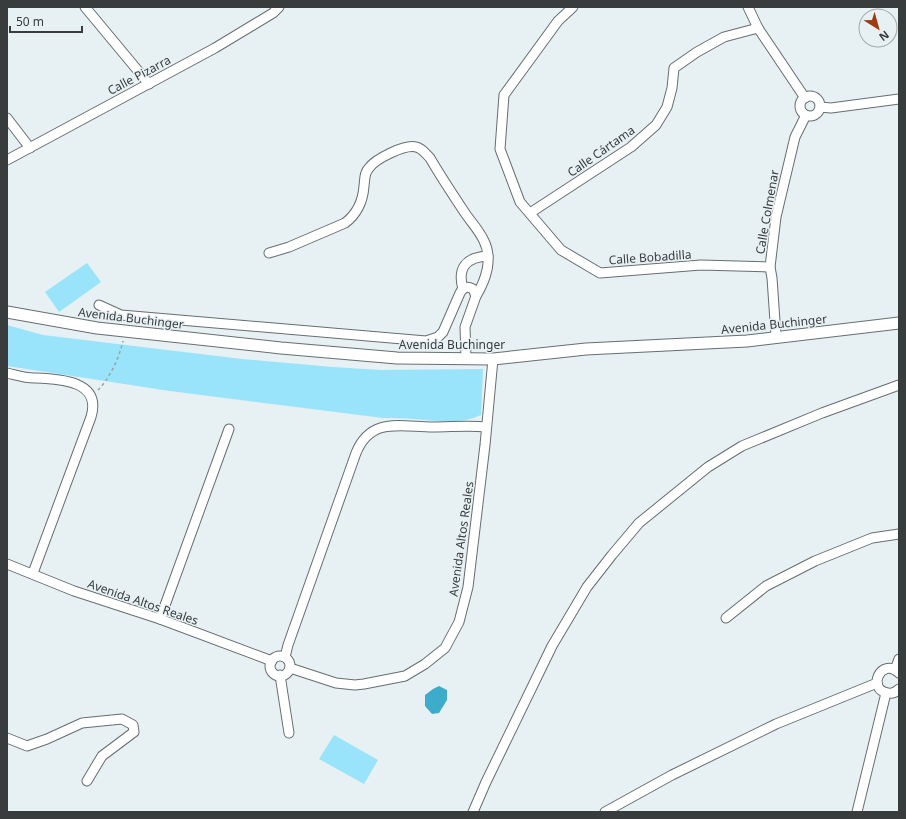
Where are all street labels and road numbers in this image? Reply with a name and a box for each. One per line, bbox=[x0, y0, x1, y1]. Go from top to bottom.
street label: Calle Pizarra bbox=[104, 51, 174, 99]
street label: Calle Cártama bbox=[564, 121, 638, 181]
street label: Calle Colmenar bbox=[751, 168, 783, 256]
street label: Calle Bobadilla bbox=[608, 246, 692, 268]
street label: Avenida Buchinger bbox=[77, 303, 185, 333]
street label: Avenida Buchinger bbox=[720, 310, 828, 338]
street label: Avenida Buchinger bbox=[399, 336, 505, 353]
street label: Avenida Altos Reales bbox=[445, 480, 478, 598]
street label: Avenida Altos Reales bbox=[85, 575, 201, 629]

